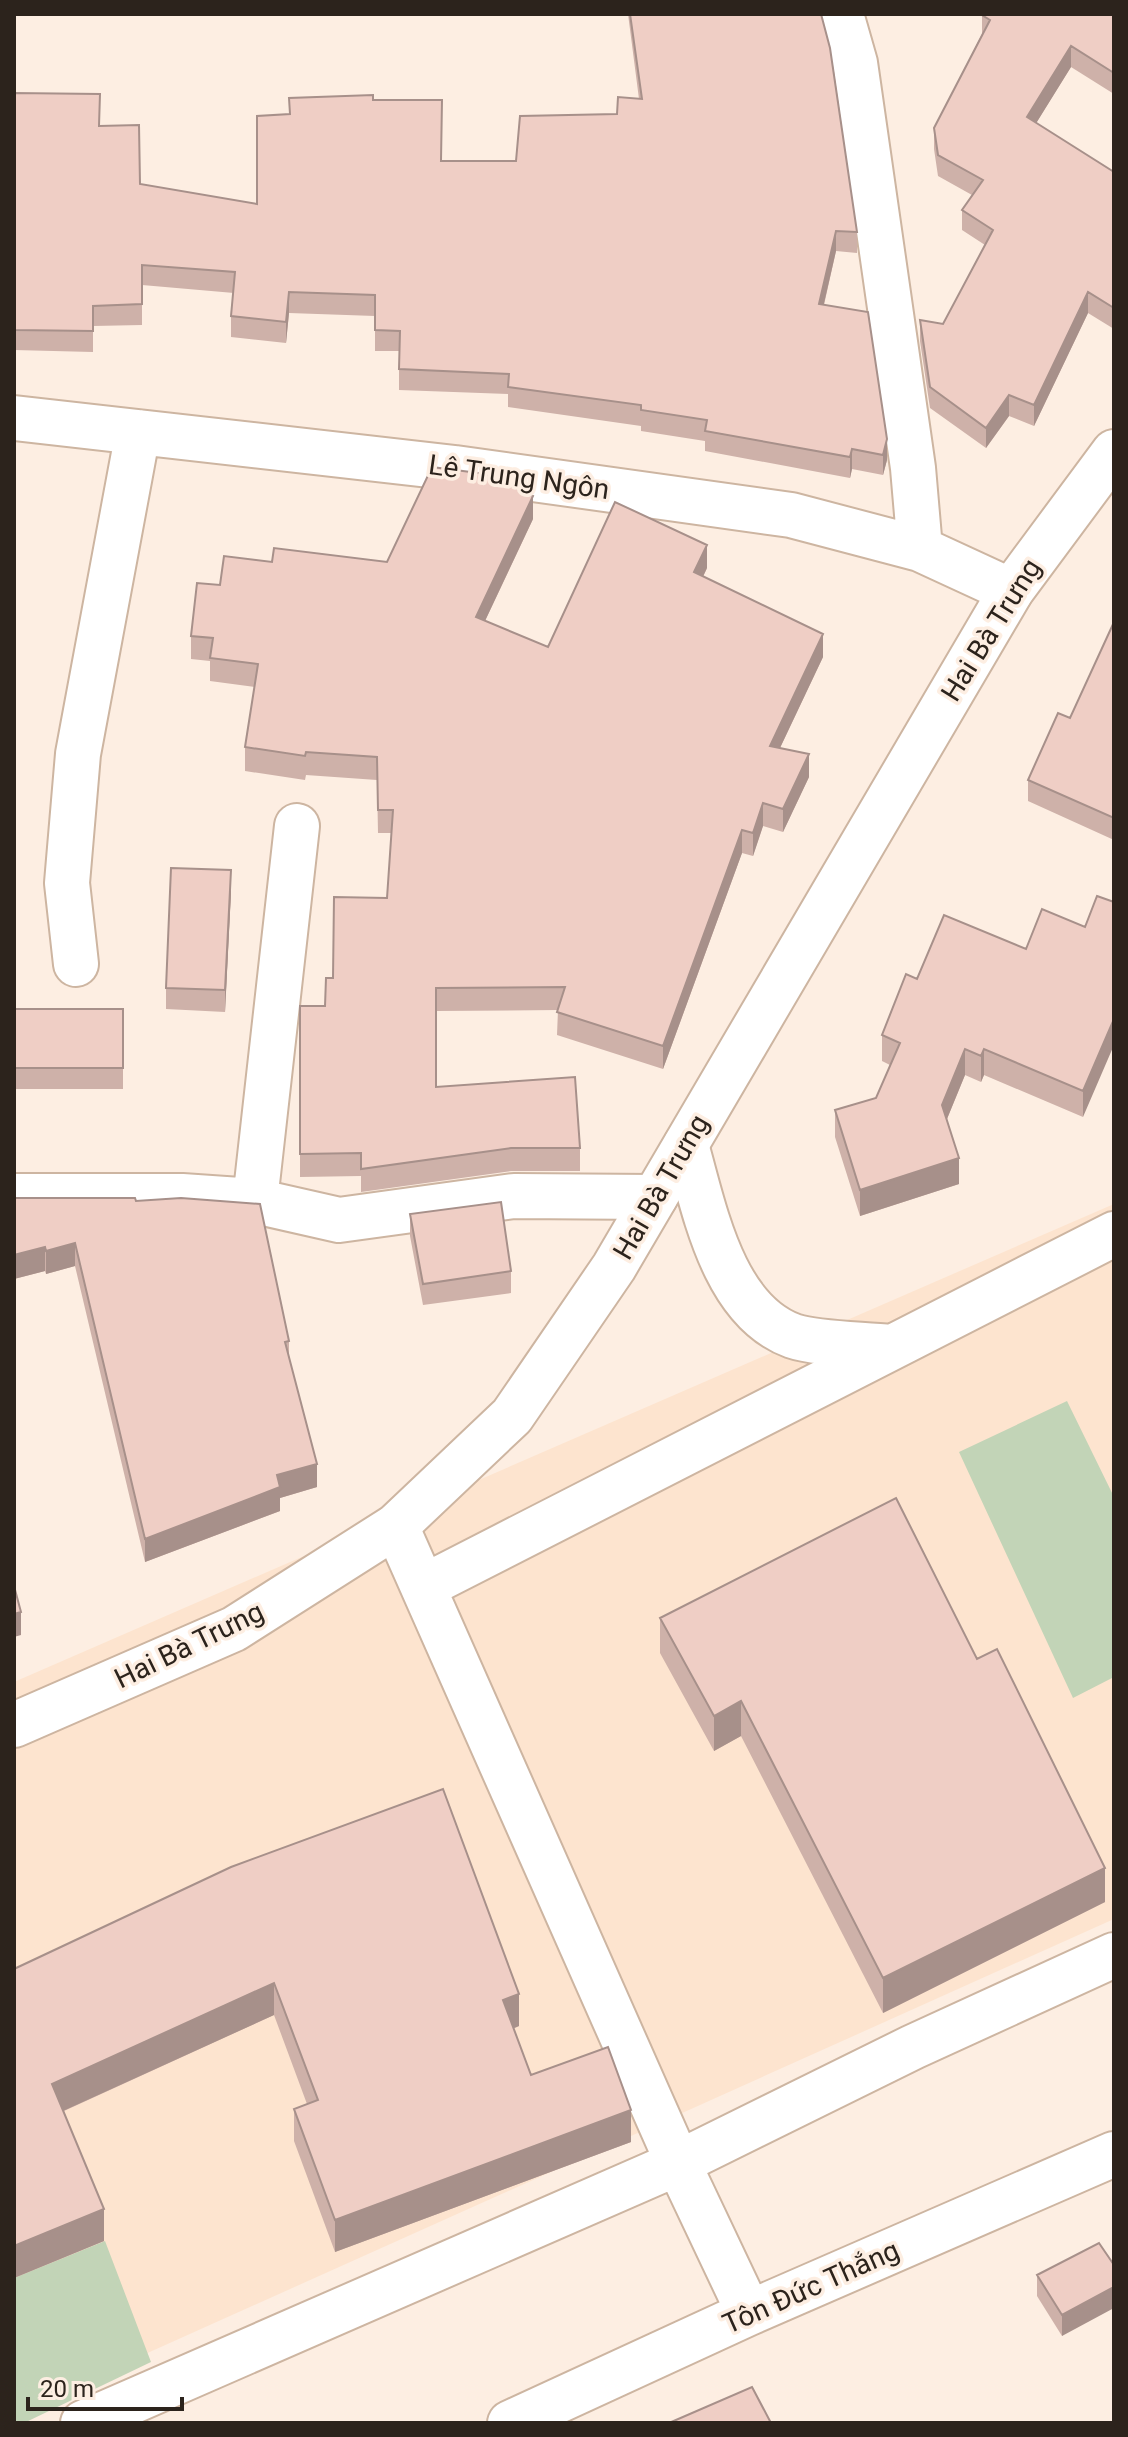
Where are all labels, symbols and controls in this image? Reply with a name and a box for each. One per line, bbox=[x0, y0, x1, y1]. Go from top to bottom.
street label: Lê Trung Ngôn bbox=[426, 448, 612, 506]
street label: Hai Bà Trưng bbox=[934, 553, 1048, 707]
street label: Hai Bà Trưng bbox=[606, 1109, 716, 1265]
street label: Hai Bà Trưng bbox=[109, 1595, 269, 1695]
street label: Tôn Đức Thắng bbox=[718, 2233, 904, 2341]
scale bar bbox=[28, 2361, 182, 2411]
text: 20 m bbox=[40, 2375, 94, 2403]

